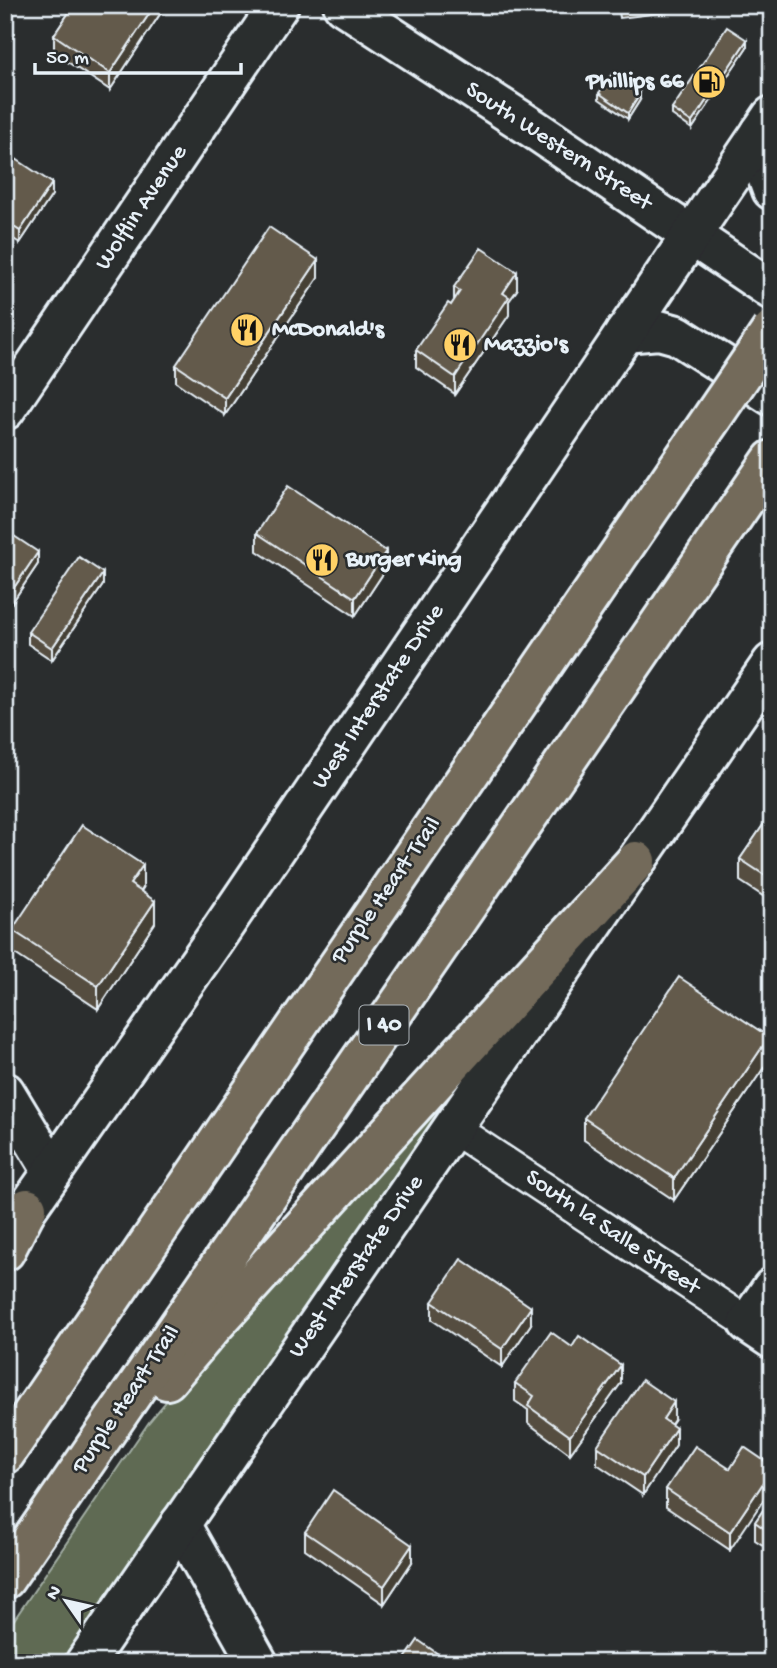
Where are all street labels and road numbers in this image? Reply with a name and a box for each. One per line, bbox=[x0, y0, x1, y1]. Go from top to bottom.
street label: South Western Street bbox=[459, 76, 659, 219]
street label: Wolflin Avenue bbox=[89, 139, 195, 276]
street label: West Interstate Drive bbox=[306, 598, 452, 795]
street label: Purple Heart Trail bbox=[325, 812, 449, 971]
road number: I 40 bbox=[360, 1006, 408, 1044]
street label: South la Salle Street bbox=[519, 1164, 707, 1303]
street label: West Interstate Drive bbox=[283, 1169, 431, 1364]
street label: Purple Heart Trail bbox=[66, 1320, 187, 1481]

